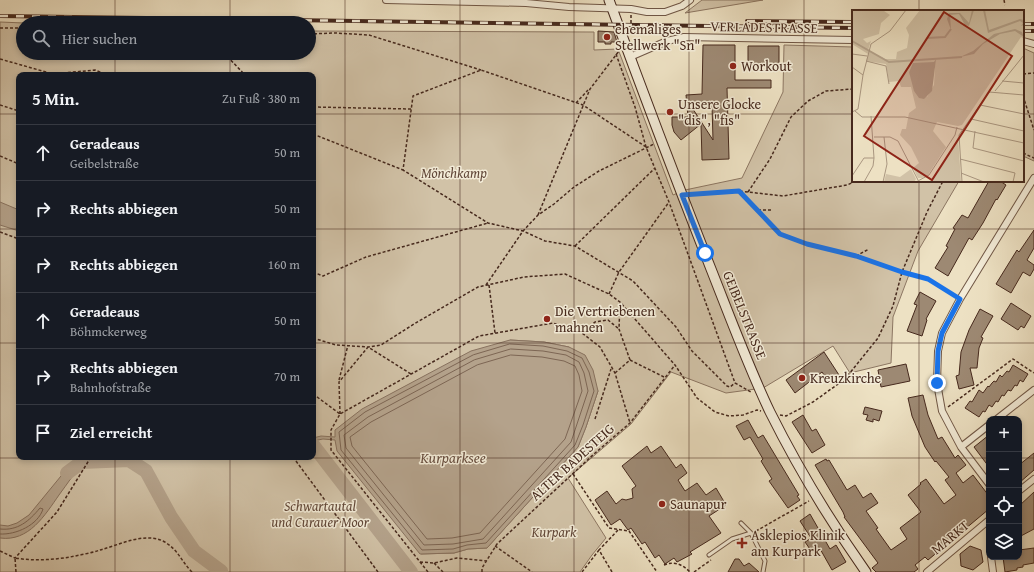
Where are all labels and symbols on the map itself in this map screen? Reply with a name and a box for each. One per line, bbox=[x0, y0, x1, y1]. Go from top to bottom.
inset map bbox=[852, 10, 1024, 182]
street label: VERLADESTRASSE bbox=[710, 16, 818, 38]
place label: ehemaliges Stellwerk "Sn" bbox=[615, 19, 700, 55]
marker: ehemaliges Stellwerk "Sn" bbox=[602, 32, 612, 42]
place label: Workout bbox=[741, 56, 792, 76]
marker: Workout bbox=[728, 61, 738, 71]
place label: Unsere Glocke "dis", "fis" bbox=[678, 94, 762, 130]
marker: Unsere Glocke "dis", "fis" bbox=[665, 107, 675, 117]
park label: Mönchkamp bbox=[421, 163, 487, 183]
route start bbox=[696, 244, 714, 262]
street label: GEIBELSTRASSE bbox=[718, 268, 772, 362]
place label: Die Vertriebenen mahnen bbox=[555, 301, 655, 337]
marker: Die Vertriebenen mahnen bbox=[542, 314, 552, 324]
place label: Kreuzkirche bbox=[810, 368, 882, 388]
marker: Kreuzkirche bbox=[797, 373, 807, 383]
route end bbox=[928, 374, 946, 392]
street label: ALTER BADESTEIG bbox=[526, 419, 618, 505]
water label: Kurparksee bbox=[419, 447, 486, 468]
place label: Saunapur bbox=[670, 494, 727, 514]
park label: Schwartautal und Curauer Moor bbox=[271, 496, 370, 532]
marker: Saunapur bbox=[657, 499, 667, 509]
street label: MARKT bbox=[927, 515, 973, 559]
park label: Kurpark bbox=[531, 522, 577, 542]
place label: Asklepios Klinik am Kurpark bbox=[751, 525, 846, 561]
marker: Asklepios Klinik am Kurpark bbox=[736, 537, 748, 549]

